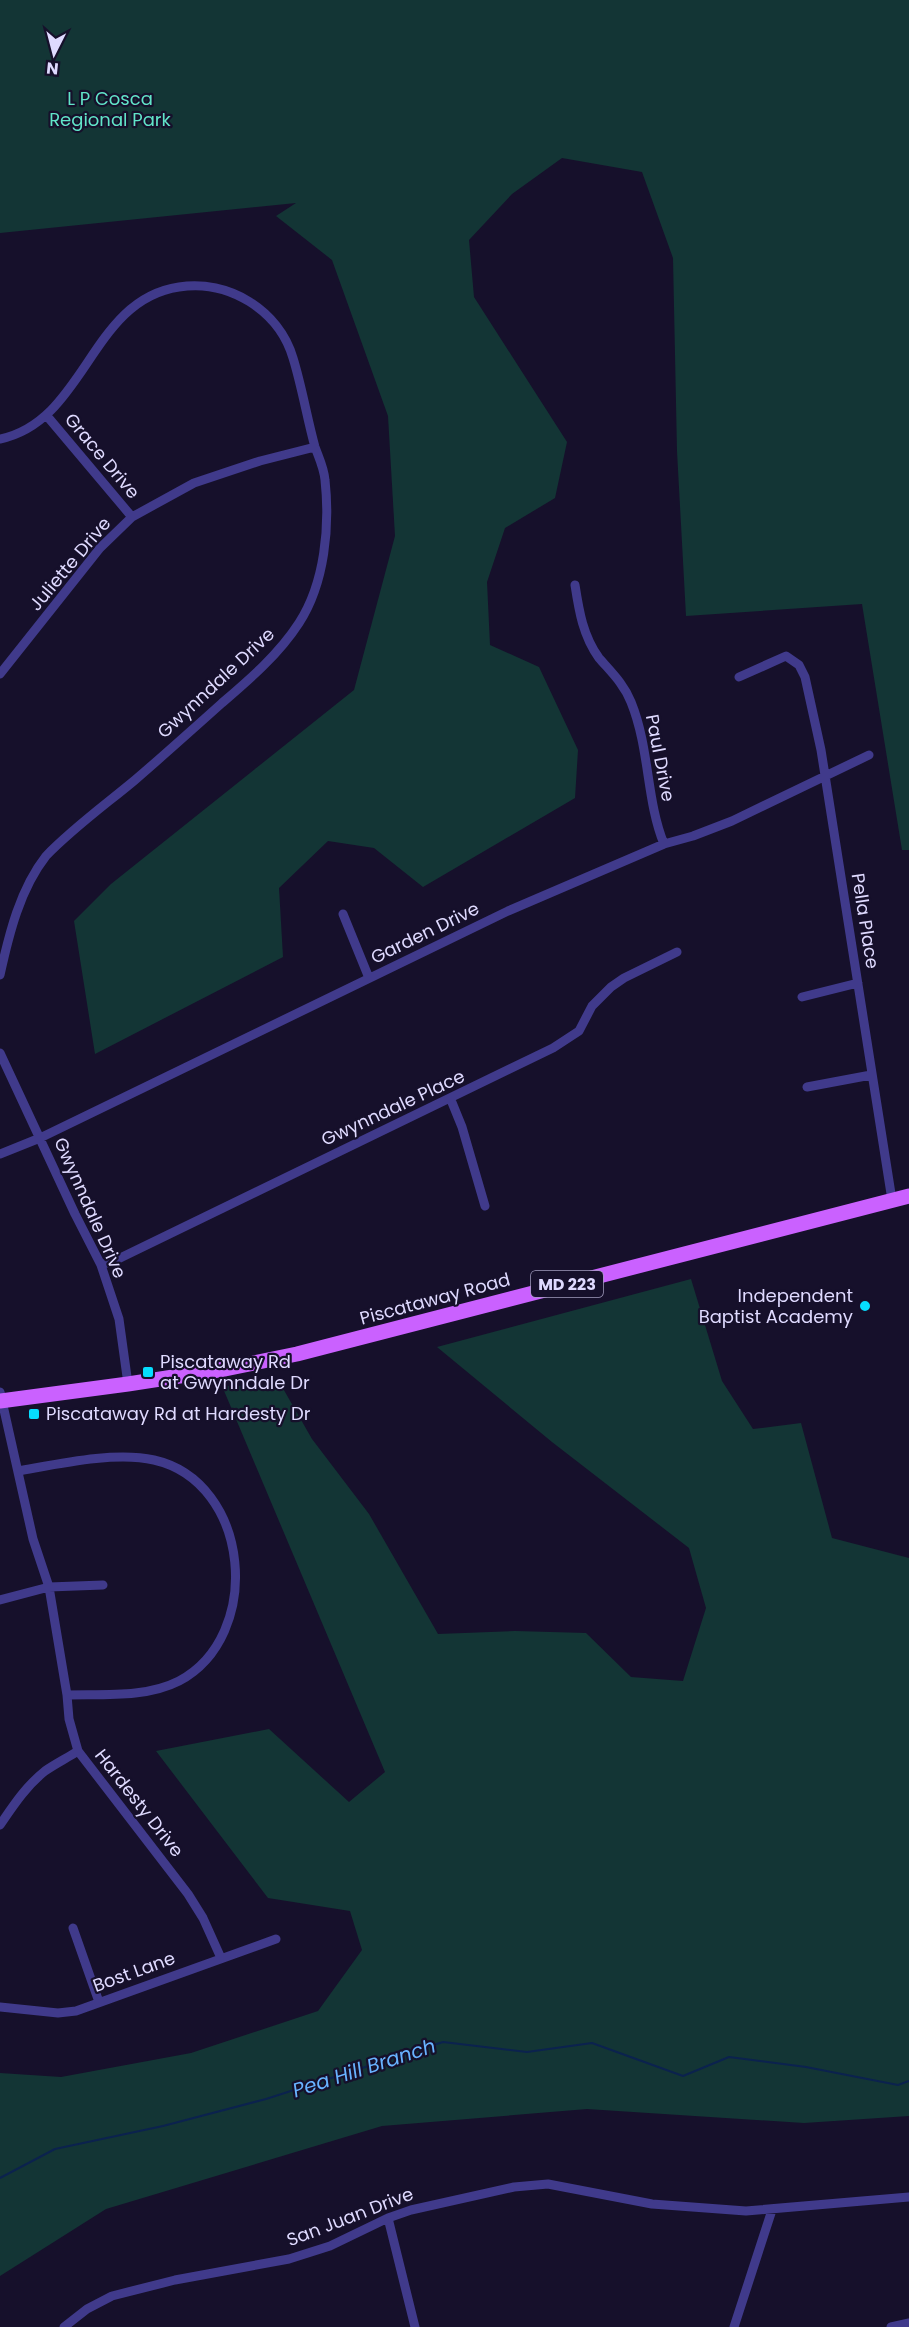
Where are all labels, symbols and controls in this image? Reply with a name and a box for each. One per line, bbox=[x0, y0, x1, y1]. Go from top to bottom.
north arrow bbox=[24, 24, 84, 84]
text: N bbox=[45, 56, 60, 80]
park label: L P Cosca Regional Park bbox=[49, 86, 172, 132]
street label: Grace Drive bbox=[59, 407, 146, 504]
street label: Juliette Drive bbox=[23, 511, 116, 616]
street label: Gwynndale Drive bbox=[152, 622, 280, 744]
street label: Paul Drive bbox=[640, 712, 681, 804]
street label: Pella Place bbox=[846, 871, 885, 971]
street label: Garden Drive bbox=[366, 896, 483, 970]
street label: Gwynndale Place bbox=[317, 1063, 469, 1152]
street label: Gwynndale Drive bbox=[48, 1133, 133, 1282]
street label: Piscataway Road bbox=[357, 1266, 513, 1331]
road number: MD 223 bbox=[531, 1271, 603, 1297]
place label: Independent Baptist Academy bbox=[699, 1283, 853, 1329]
marker: Independent Baptist Academy bbox=[858, 1299, 872, 1313]
place label: Piscataway Rd at Gwynndale Dr bbox=[160, 1349, 310, 1395]
marker: Piscataway Rd at Gwynndale Dr bbox=[141, 1365, 155, 1379]
place label: Piscataway Rd at Hardesty Dr bbox=[46, 1401, 311, 1426]
marker: Piscataway Rd at Hardesty Dr bbox=[27, 1407, 41, 1421]
street label: Hardesty Drive bbox=[89, 1744, 189, 1862]
street label: Bost Lane bbox=[89, 1945, 178, 1998]
water label: Pea Hill Branch bbox=[289, 2032, 439, 2104]
street label: San Juan Drive bbox=[283, 2181, 417, 2252]

